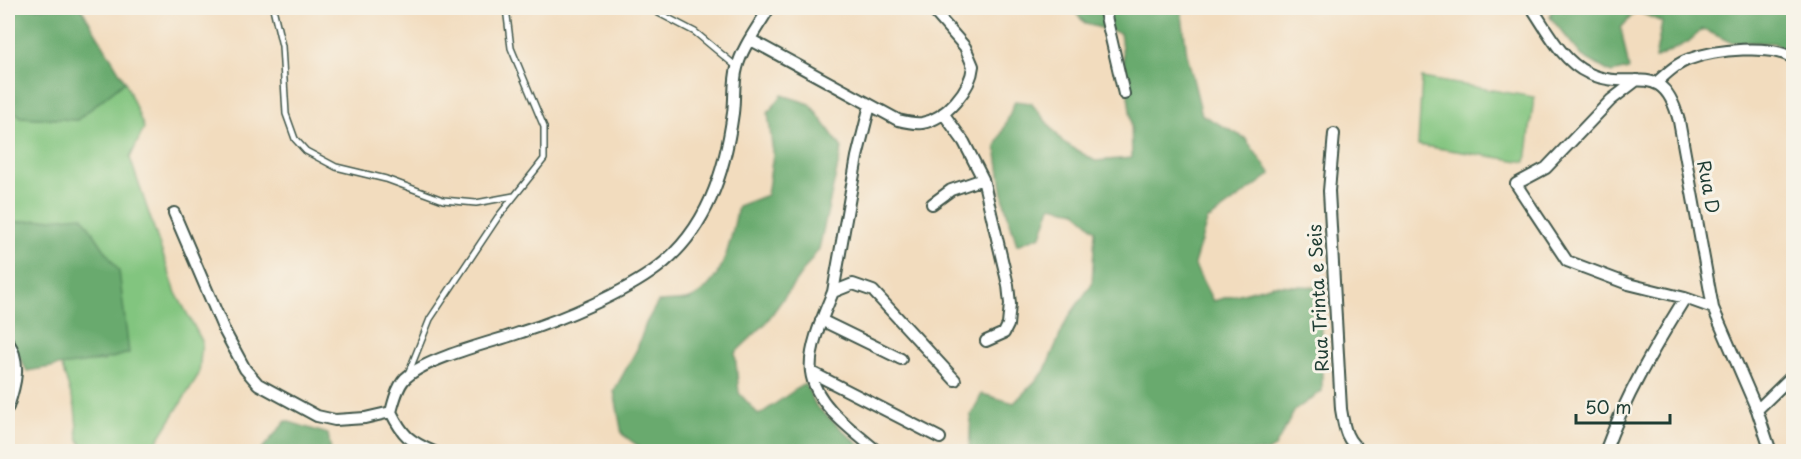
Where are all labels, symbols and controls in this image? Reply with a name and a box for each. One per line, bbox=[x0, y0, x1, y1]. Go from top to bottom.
street label: Rua D bbox=[1691, 158, 1728, 216]
street label: Rua Trinta e Seis bbox=[1300, 223, 1335, 373]
scale bar bbox=[1576, 387, 1670, 425]
text: 50 m bbox=[1585, 393, 1632, 420]

